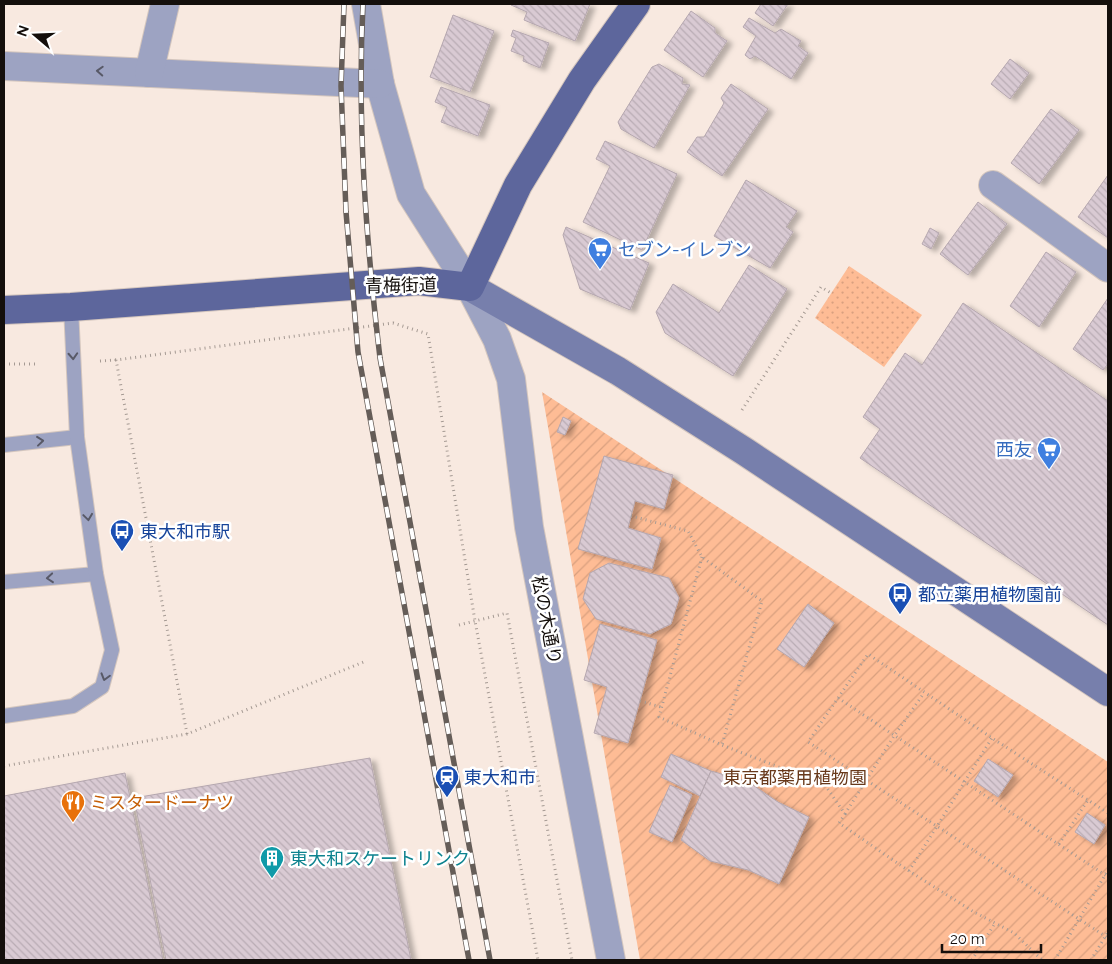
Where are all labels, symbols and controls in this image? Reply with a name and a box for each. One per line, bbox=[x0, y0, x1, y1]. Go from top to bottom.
north arrow bbox=[10, 10, 60, 60]
text: N bbox=[13, 23, 32, 38]
one-way arrow bbox=[96, 66, 104, 76]
supermarket icon: セブン-イレブン bbox=[587, 236, 613, 270]
place label: セブン-イレブン bbox=[618, 239, 752, 260]
street label: 青梅街道 bbox=[365, 274, 437, 296]
one-way arrow bbox=[68, 352, 79, 360]
one-way arrow bbox=[37, 436, 45, 447]
supermarket icon: 西友 bbox=[1036, 436, 1062, 470]
place label: 西友 bbox=[996, 439, 1032, 460]
one-way arrow bbox=[83, 513, 93, 522]
bus stop icon: 東大和市駅 bbox=[109, 518, 135, 552]
place label: 東大和市駅 bbox=[140, 521, 230, 542]
one-way arrow bbox=[46, 572, 54, 583]
street label: 松の木通り bbox=[528, 574, 566, 666]
bus stop icon: 都立薬用植物園前 bbox=[887, 581, 913, 615]
place label: 都立薬用植物園前 bbox=[918, 584, 1062, 605]
one-way arrow bbox=[100, 672, 111, 681]
station icon: 東大和市 bbox=[434, 764, 460, 798]
place label: 東大和市 bbox=[464, 767, 536, 788]
park label: 東京都薬用植物園 bbox=[723, 767, 867, 788]
restaurant icon: ミスタードーナツ bbox=[60, 789, 86, 823]
place label: ミスタードーナツ bbox=[90, 792, 234, 813]
building icon: 東大和スケートリンク bbox=[259, 845, 285, 879]
place label: 東大和スケートリンク bbox=[290, 848, 470, 869]
scale bar bbox=[942, 922, 1041, 954]
text: 20 m bbox=[950, 930, 985, 948]

